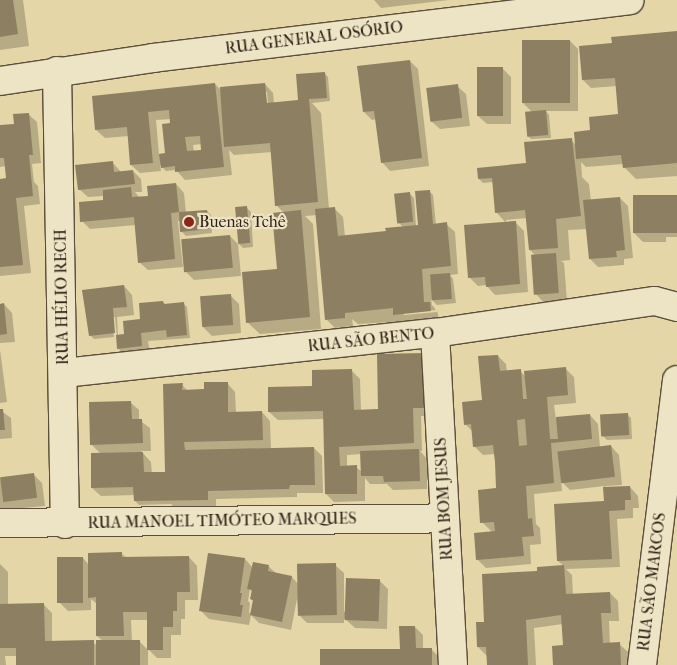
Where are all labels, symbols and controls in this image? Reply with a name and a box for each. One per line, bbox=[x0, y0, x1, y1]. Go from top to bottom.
street label: RUA GENERAL OSÓRIO bbox=[224, 18, 404, 58]
place label: Buenas Tchê bbox=[199, 212, 286, 232]
marker: Buenas Tchê bbox=[183, 216, 195, 228]
street label: RUA HÉLIO RECH bbox=[51, 229, 73, 365]
street label: RUA SÃO BENTO bbox=[307, 324, 435, 356]
street label: RUA BOM JESUS bbox=[431, 437, 457, 561]
street label: RUA MANOEL TIMÓTEO MARQUES bbox=[87, 509, 357, 533]
street label: RUA SÃO MARCOS bbox=[634, 512, 670, 652]

